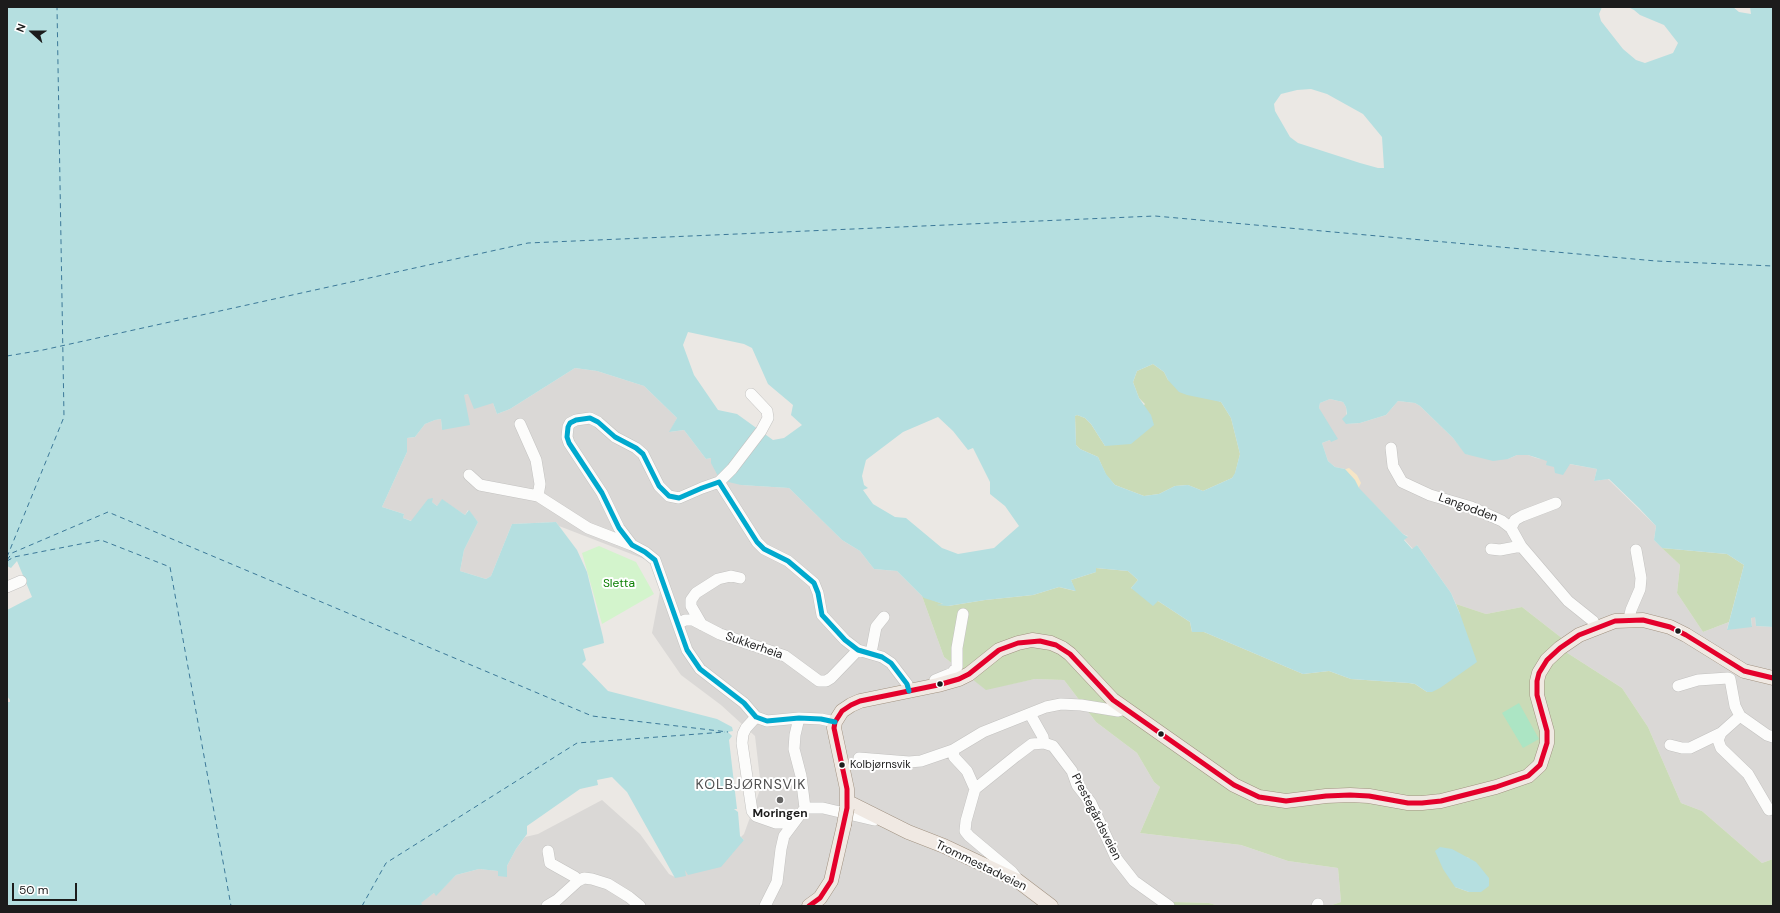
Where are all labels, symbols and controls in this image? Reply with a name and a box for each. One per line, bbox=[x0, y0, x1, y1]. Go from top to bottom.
north arrow bbox=[12, 12, 52, 52]
text: N bbox=[13, 21, 29, 34]
street label: Langodden bbox=[1436, 491, 1500, 525]
park label: Sletta bbox=[603, 577, 635, 591]
unlabelled marker bbox=[1673, 626, 1683, 636]
street label: Sukkerheia bbox=[723, 629, 785, 663]
unlabelled marker bbox=[935, 679, 945, 689]
unlabelled marker bbox=[1156, 729, 1166, 739]
place label: Kolbjørnsvik bbox=[850, 758, 911, 772]
marker: Kolbjørnsvik bbox=[837, 760, 847, 770]
street label: Prestegårdsveien bbox=[1068, 771, 1124, 863]
district label: KOLBJØRNSVIK bbox=[696, 777, 806, 793]
marker: Moringen bbox=[775, 795, 785, 805]
place label: Moringen bbox=[752, 807, 808, 821]
street label: Trommestadveien bbox=[933, 838, 1029, 894]
scale bar bbox=[14, 875, 79, 901]
text: 50 m bbox=[19, 882, 48, 898]

